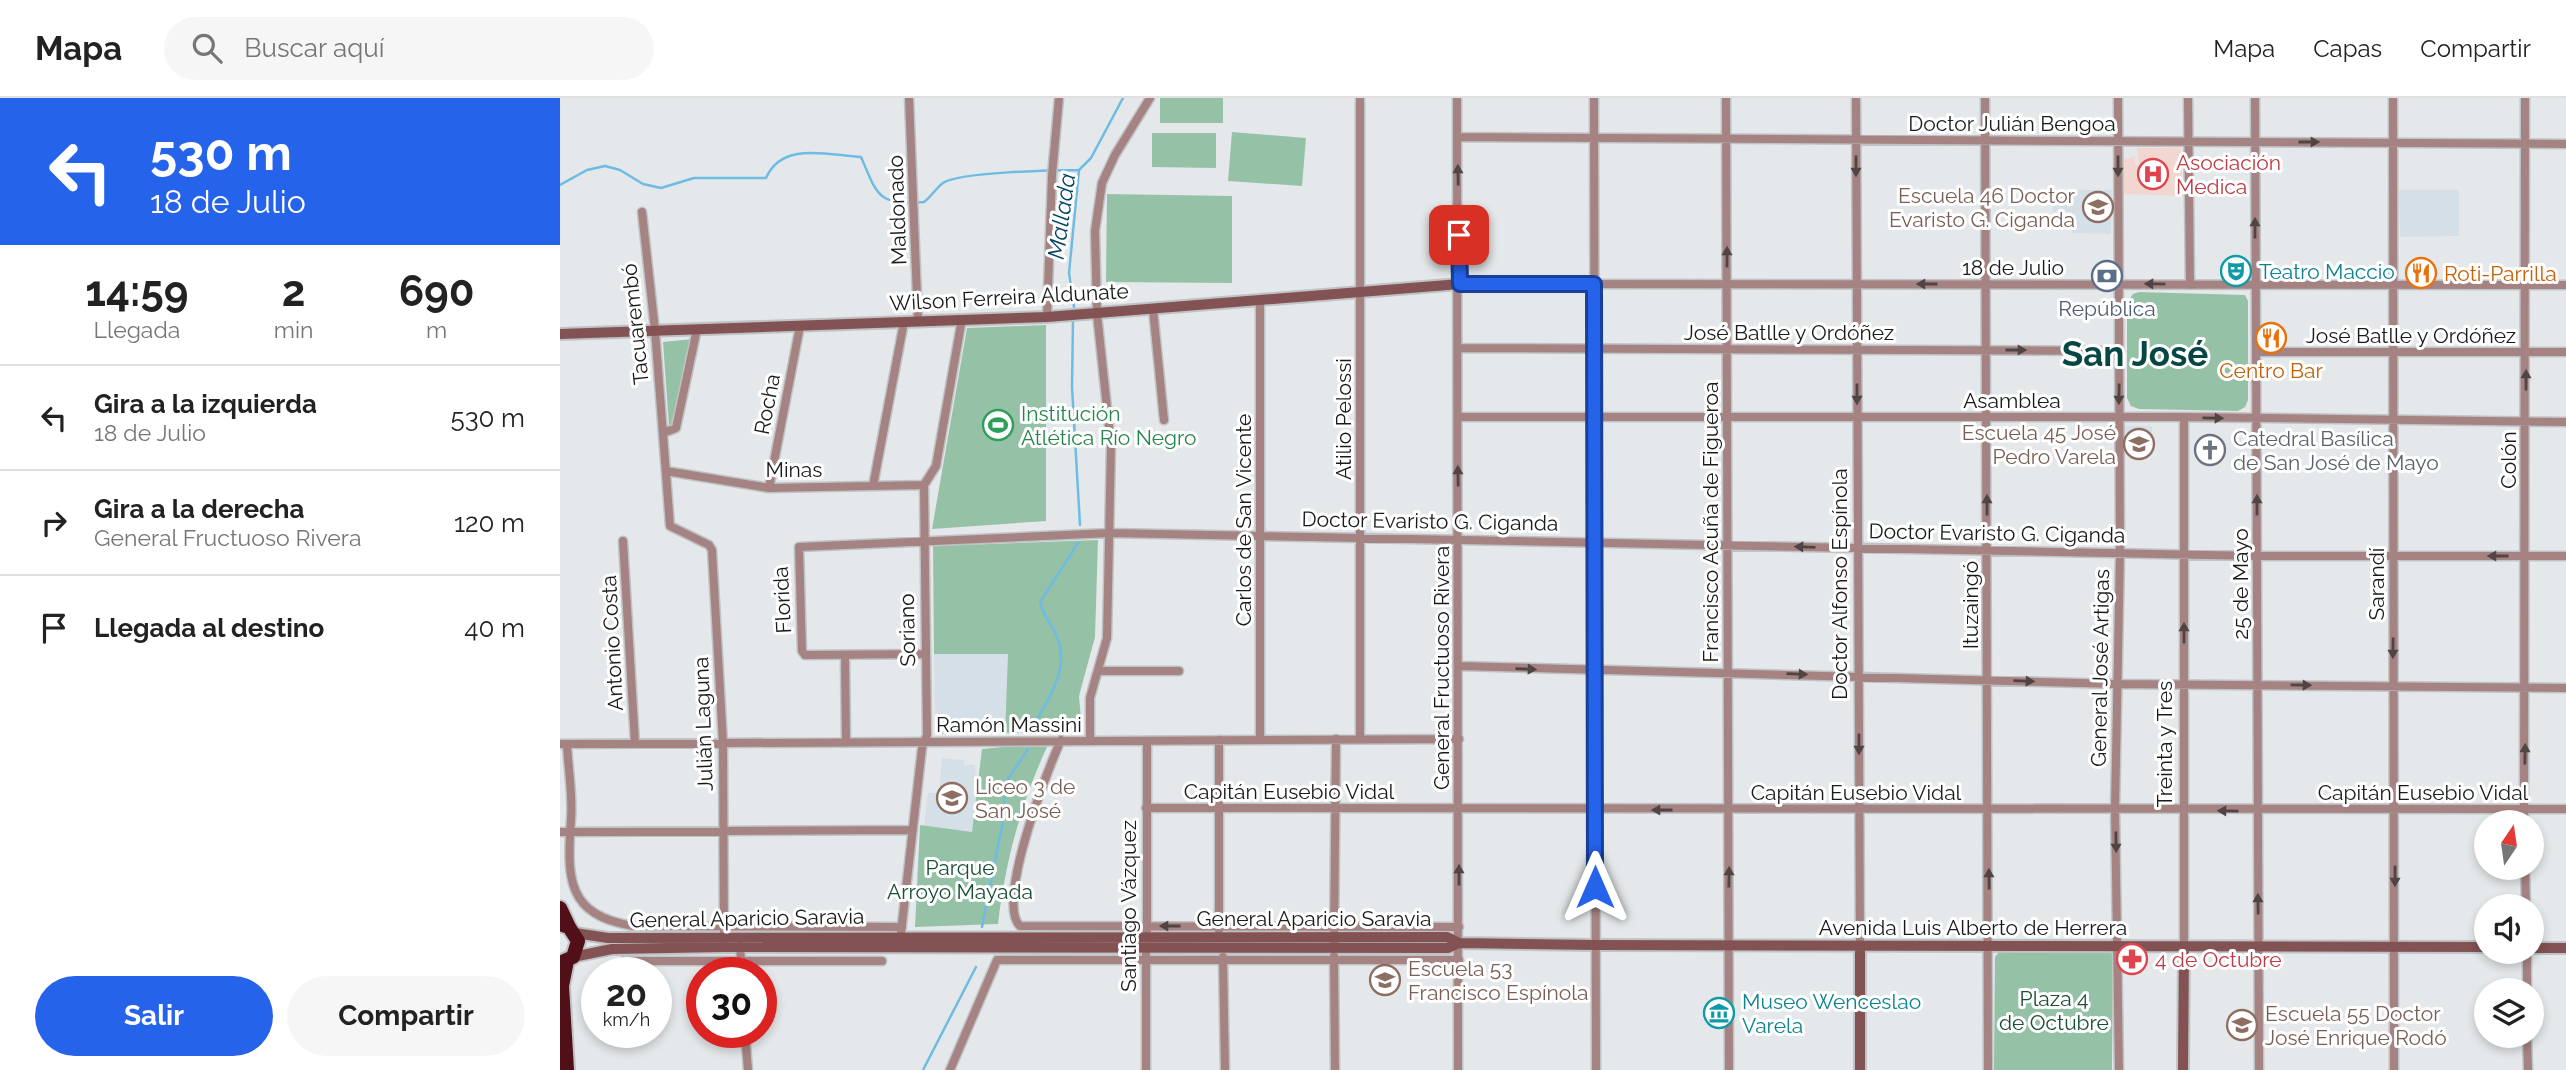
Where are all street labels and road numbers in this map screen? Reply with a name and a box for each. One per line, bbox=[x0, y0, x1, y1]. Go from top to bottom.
street label: Doctor Julián Bengoa bbox=[1908, 111, 2116, 136]
street label: Maldonado bbox=[883, 154, 911, 266]
street label: 18 de Julio bbox=[1962, 255, 2064, 280]
street label: Tacuarembó bbox=[616, 262, 654, 386]
street label: Wilson Ferreira Aldunate bbox=[889, 278, 1129, 316]
street label: José Batlle y Ordóñez bbox=[1684, 320, 1894, 345]
street label: José Batlle y Ordóñez bbox=[2306, 323, 2516, 348]
street label: Atilio Pelossi bbox=[1331, 358, 1356, 480]
street label: Rocha bbox=[749, 372, 785, 436]
street label: Francisco Acuña de Figueroa bbox=[1698, 382, 1723, 662]
street label: Asamblea bbox=[1963, 388, 2061, 413]
street label: Carlos de San Vicente bbox=[1231, 414, 1256, 626]
street label: Colón bbox=[2496, 431, 2521, 489]
street label: Minas bbox=[766, 457, 822, 482]
street label: Doctor Alfonso Espínola bbox=[1827, 468, 1852, 700]
street label: Doctor Evaristo G. Ciganda bbox=[1301, 506, 1559, 536]
street label: Doctor Evaristo G. Ciganda bbox=[1868, 518, 2126, 548]
street label: 25 de Mayo bbox=[2228, 528, 2253, 640]
street label: General Fructuoso Rivera bbox=[1429, 546, 1454, 790]
street label: Sarandí bbox=[2364, 547, 2389, 620]
street label: Ituzaingó bbox=[1958, 561, 1983, 649]
street label: Florida bbox=[768, 566, 796, 634]
street label: General José Artigas bbox=[2086, 569, 2114, 767]
street label: Antonio Costa bbox=[596, 575, 628, 711]
street label: Soriano bbox=[894, 593, 920, 667]
street label: Julián Laguna bbox=[688, 656, 718, 792]
street label: Treinta y Tres bbox=[2152, 681, 2177, 807]
street label: Ramón Massini bbox=[936, 712, 1082, 737]
street label: Capitán Eusebio Vidal bbox=[1184, 779, 1395, 804]
street label: Capitán Eusebio Vidal bbox=[1751, 780, 1962, 805]
street label: Capitán Eusebio Vidal bbox=[2318, 780, 2529, 805]
street label: Santiago Vázquez bbox=[1116, 820, 1141, 992]
street label: General Aparicio Saravia bbox=[629, 903, 865, 933]
street label: General Aparicio Saravia bbox=[1197, 906, 1431, 931]
street label: Avenida Luis Alberto de Herrera bbox=[1819, 915, 2127, 940]

